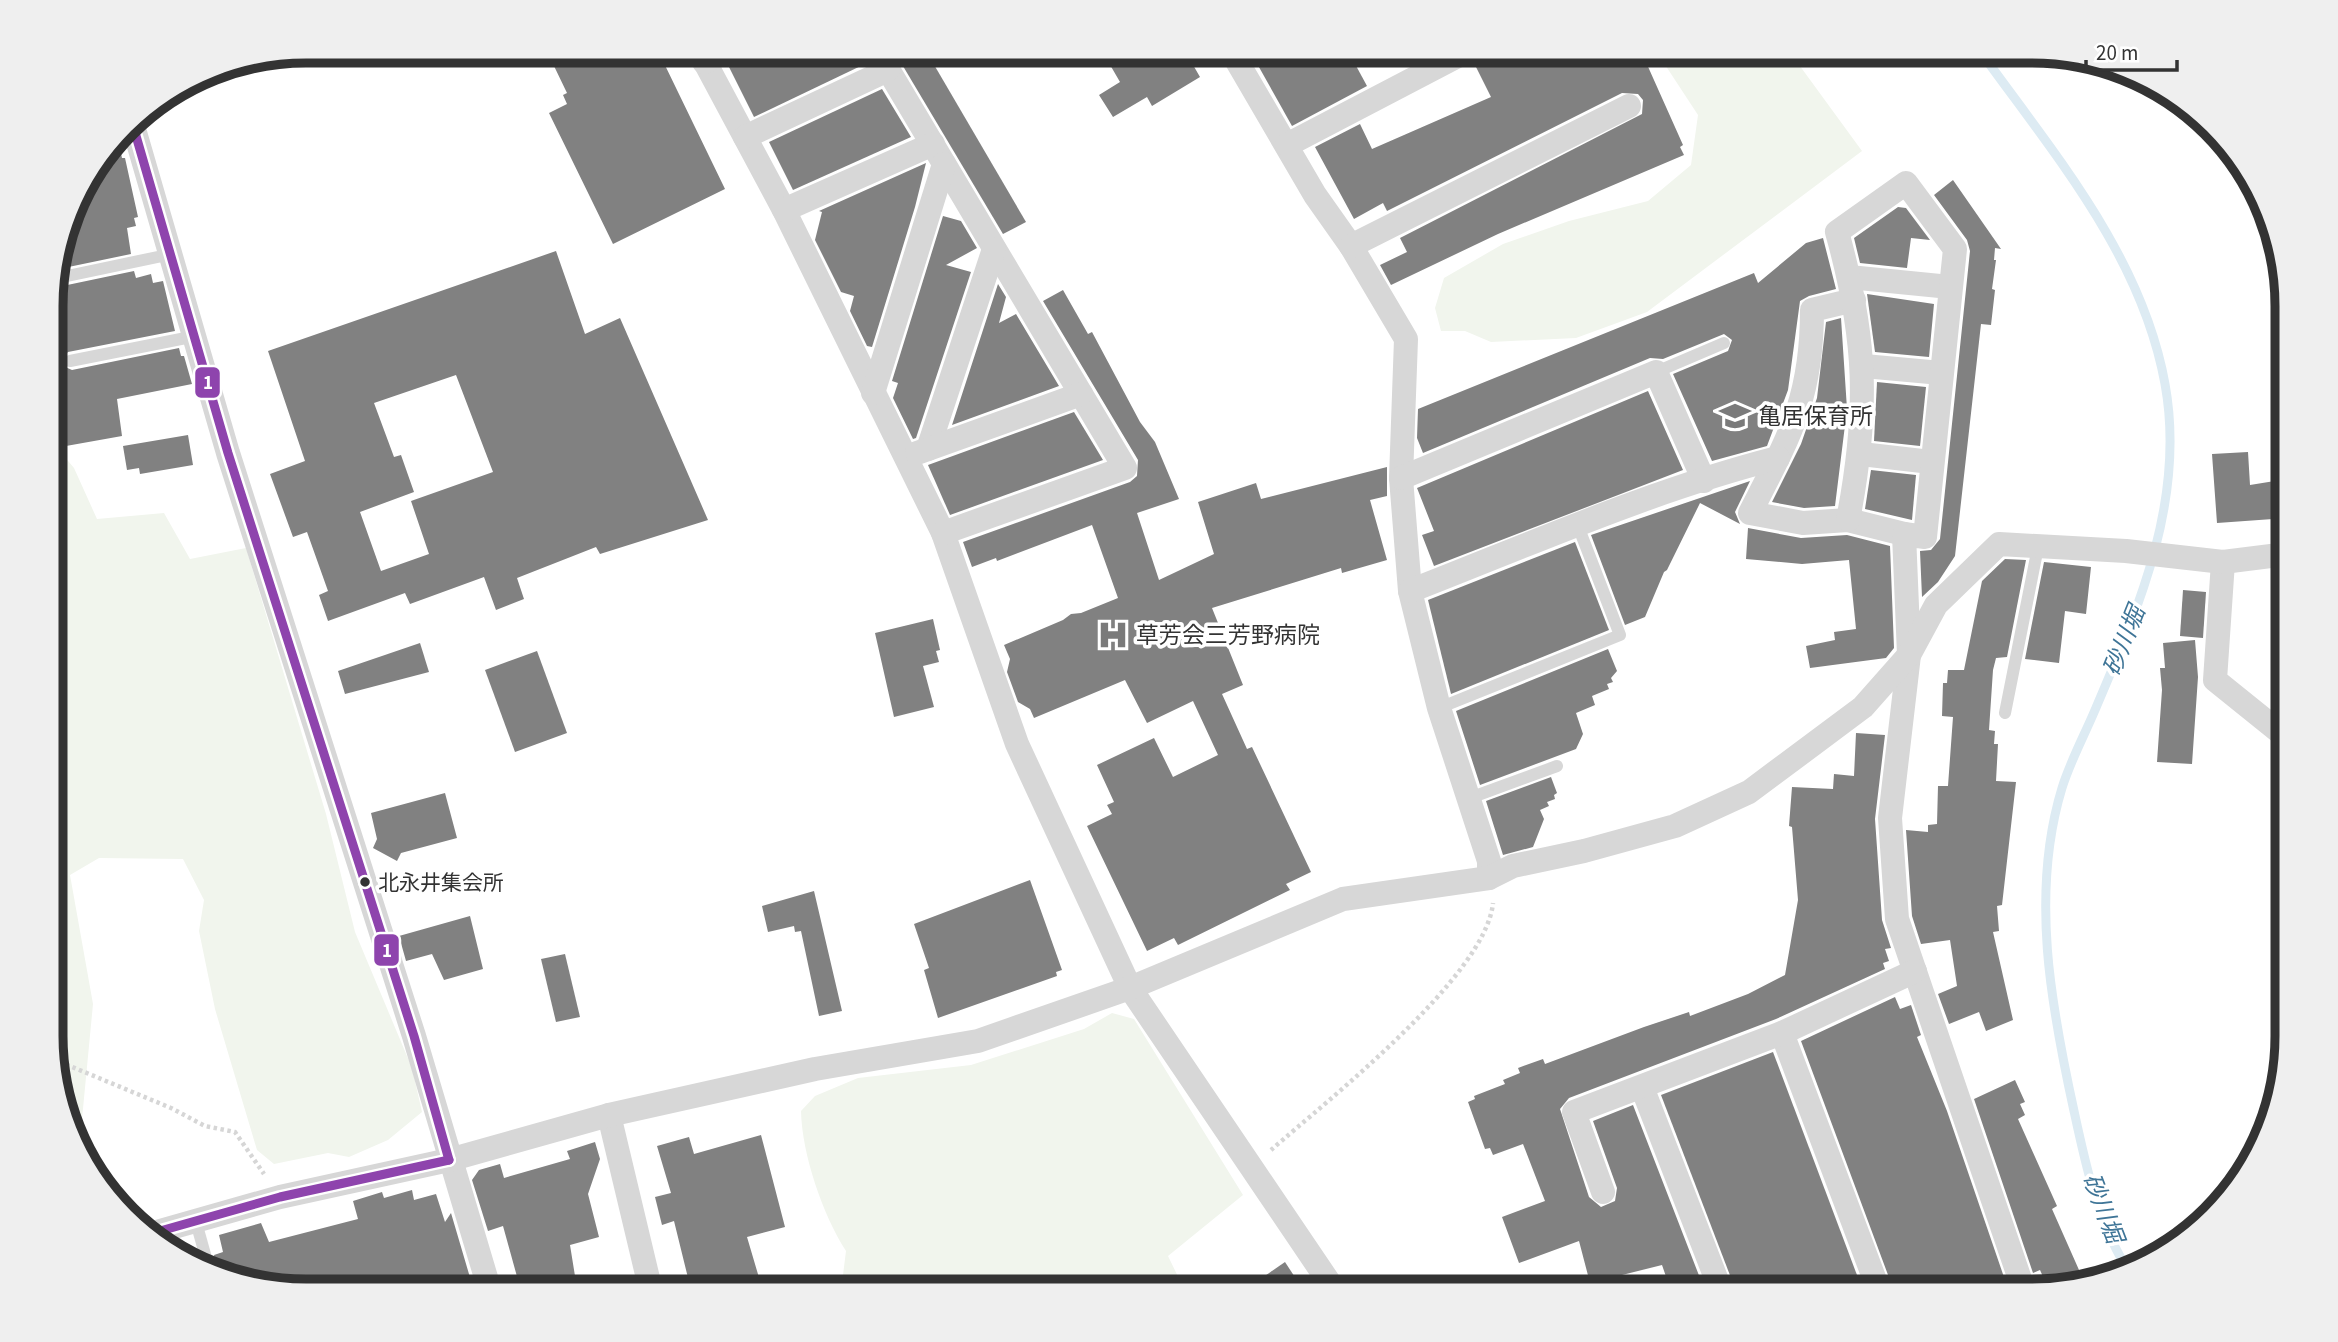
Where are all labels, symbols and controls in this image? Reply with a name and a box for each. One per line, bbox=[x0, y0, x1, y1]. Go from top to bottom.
scale bar bbox=[2086, 28, 2177, 72]
text: 20 m bbox=[2096, 38, 2138, 68]
line badge: 1 bbox=[194, 366, 221, 399]
text: 1 bbox=[203, 370, 213, 397]
school or university icon: 亀居保育所 bbox=[1718, 399, 1752, 433]
place label: 亀居保育所 bbox=[1758, 400, 1873, 433]
water label: 砂川堀 bbox=[2095, 598, 2156, 681]
hospital icon: 草芳会三芳野病院 bbox=[1096, 618, 1130, 652]
place label: 草芳会三芳野病院 bbox=[1136, 619, 1320, 652]
place label: 北永井集会所 bbox=[378, 868, 504, 898]
marker: 北永井集会所 bbox=[358, 875, 372, 889]
line badge: 1 bbox=[373, 933, 400, 967]
text: 1 bbox=[382, 938, 392, 965]
water label: 砂川堀 bbox=[2073, 1168, 2133, 1252]

